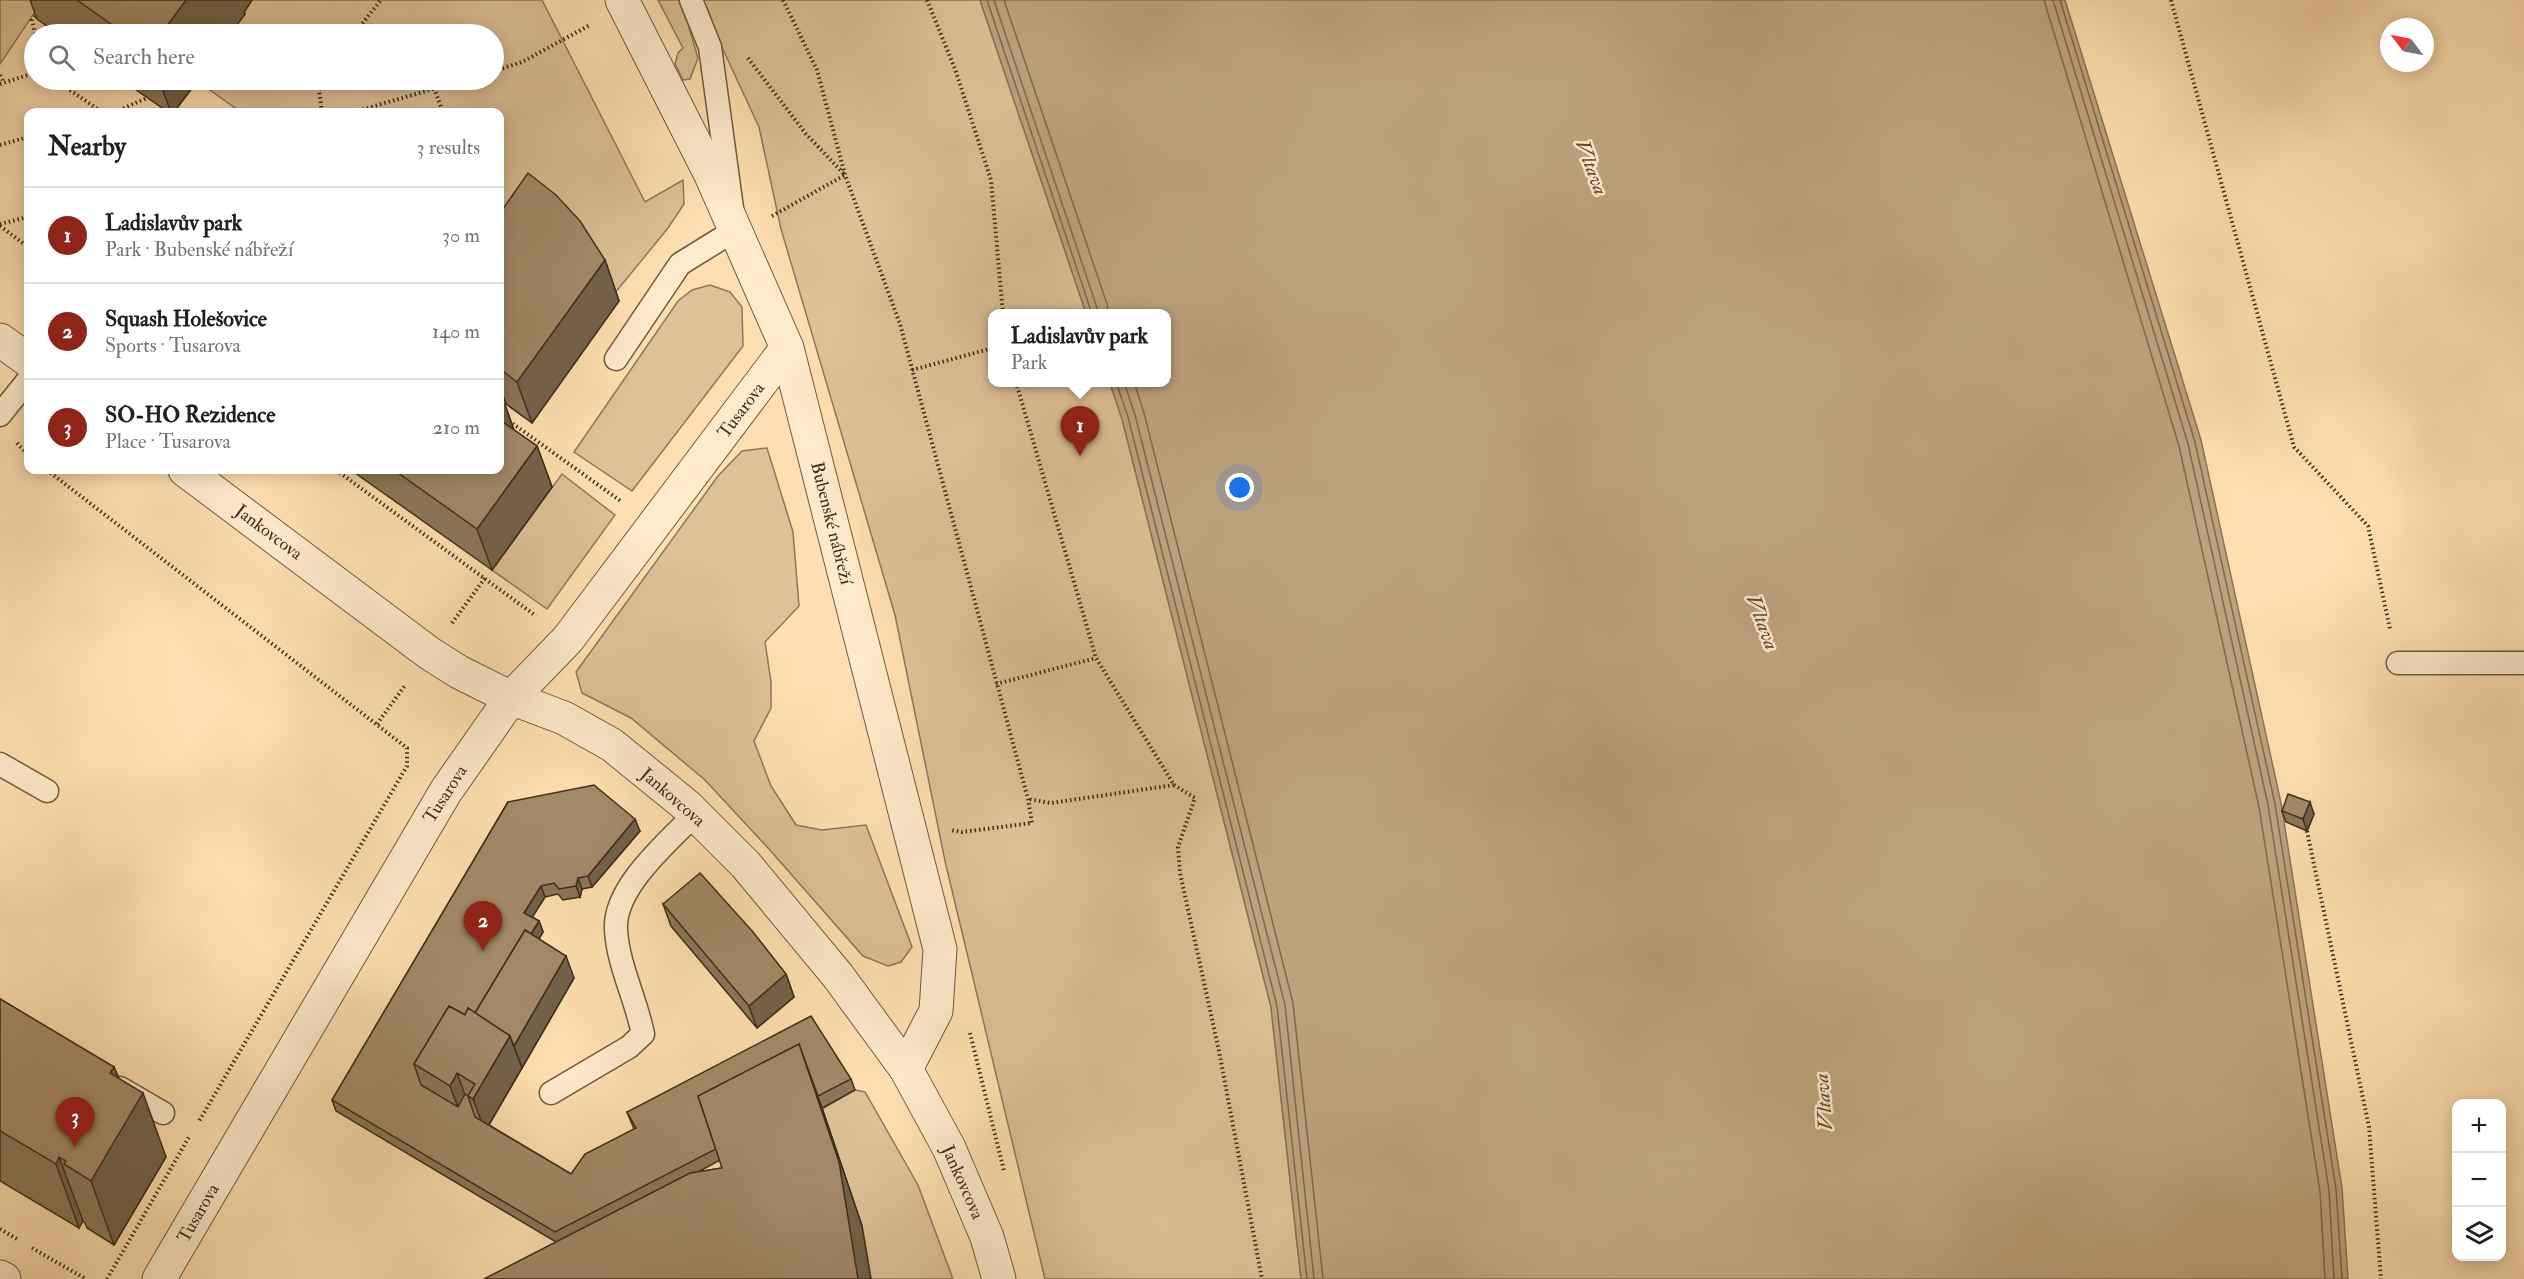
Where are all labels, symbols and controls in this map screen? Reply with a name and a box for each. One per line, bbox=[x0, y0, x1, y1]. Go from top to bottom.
north arrow bbox=[2380, 18, 2434, 72]
search box bbox=[24, 24, 504, 90]
icon: search bbox=[45, 41, 78, 74]
text: Search here bbox=[93, 43, 195, 71]
text: Nearby bbox=[48, 131, 126, 163]
text: 3 results bbox=[417, 135, 480, 160]
water label: Vltava bbox=[1570, 136, 1613, 198]
text: Ladislavův park bbox=[105, 209, 242, 237]
text: 1 bbox=[64, 223, 71, 248]
text: 30 m bbox=[442, 223, 480, 248]
text: Park · Bubenské nábřeží bbox=[105, 237, 293, 262]
text: Squash Holešovice bbox=[105, 305, 267, 333]
popup bbox=[988, 309, 1171, 387]
text: 2 bbox=[62, 319, 73, 344]
text: 140 m bbox=[432, 319, 480, 344]
text: Ladislavův park bbox=[1011, 322, 1148, 350]
text: Sports · Tusarova bbox=[105, 333, 241, 358]
text: Park bbox=[1011, 350, 1047, 375]
street label: Tusarova bbox=[713, 377, 770, 443]
text: SO-HO Rezidence bbox=[105, 401, 275, 429]
pin: 1 bbox=[1060, 406, 1100, 456]
text: 3 bbox=[64, 415, 71, 440]
text: 210 m bbox=[433, 415, 480, 440]
text: Place · Tusarova bbox=[105, 429, 231, 454]
street label: Bubenské nábřeží bbox=[805, 459, 858, 588]
your location bbox=[1225, 473, 1254, 502]
street label: Jankovcova bbox=[230, 499, 308, 566]
water label: Vltava bbox=[1741, 591, 1784, 653]
street label: Tusarova bbox=[418, 760, 473, 828]
street label: Jankovcova bbox=[635, 762, 710, 832]
pin: 2 bbox=[464, 902, 502, 951]
water label: Vltava bbox=[1809, 1072, 1838, 1131]
pin: 3 bbox=[56, 1098, 94, 1147]
map controls bbox=[2452, 1099, 2506, 1261]
button: + bbox=[2452, 1099, 2506, 1153]
street label: Jankovcova bbox=[936, 1141, 989, 1223]
button: − bbox=[2452, 1153, 2506, 1207]
street label: Tusarova bbox=[172, 1179, 225, 1247]
button: layers bbox=[2452, 1207, 2506, 1261]

